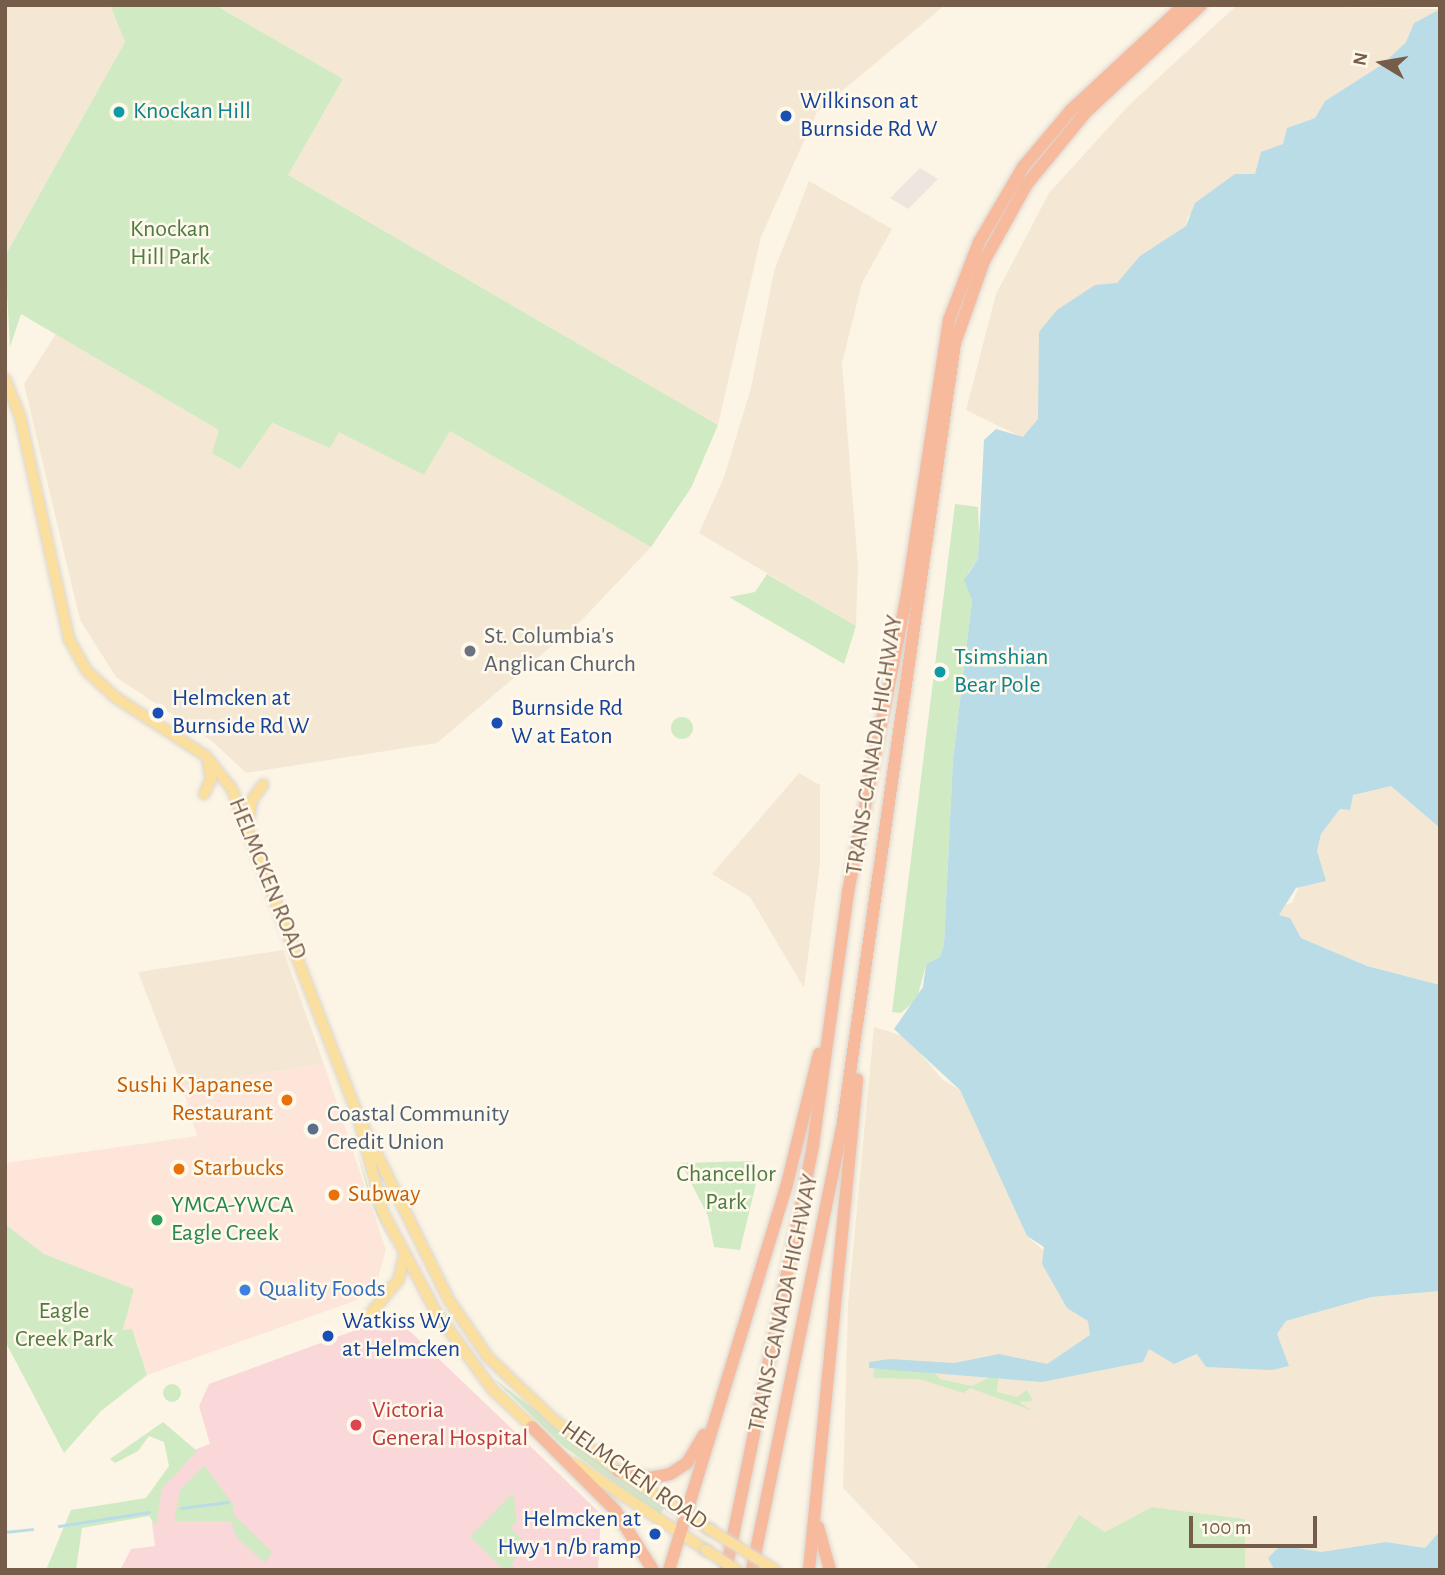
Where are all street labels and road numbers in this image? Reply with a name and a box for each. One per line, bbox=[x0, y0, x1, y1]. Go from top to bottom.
street label: TRANS-CANADA HIGHWAY bbox=[840, 613, 910, 877]
street label: HELMCKEN ROAD bbox=[221, 794, 313, 964]
street label: TRANS-CANADA HIGHWAY bbox=[743, 1171, 825, 1435]
street label: HELMCKEN ROAD bbox=[555, 1415, 713, 1537]

